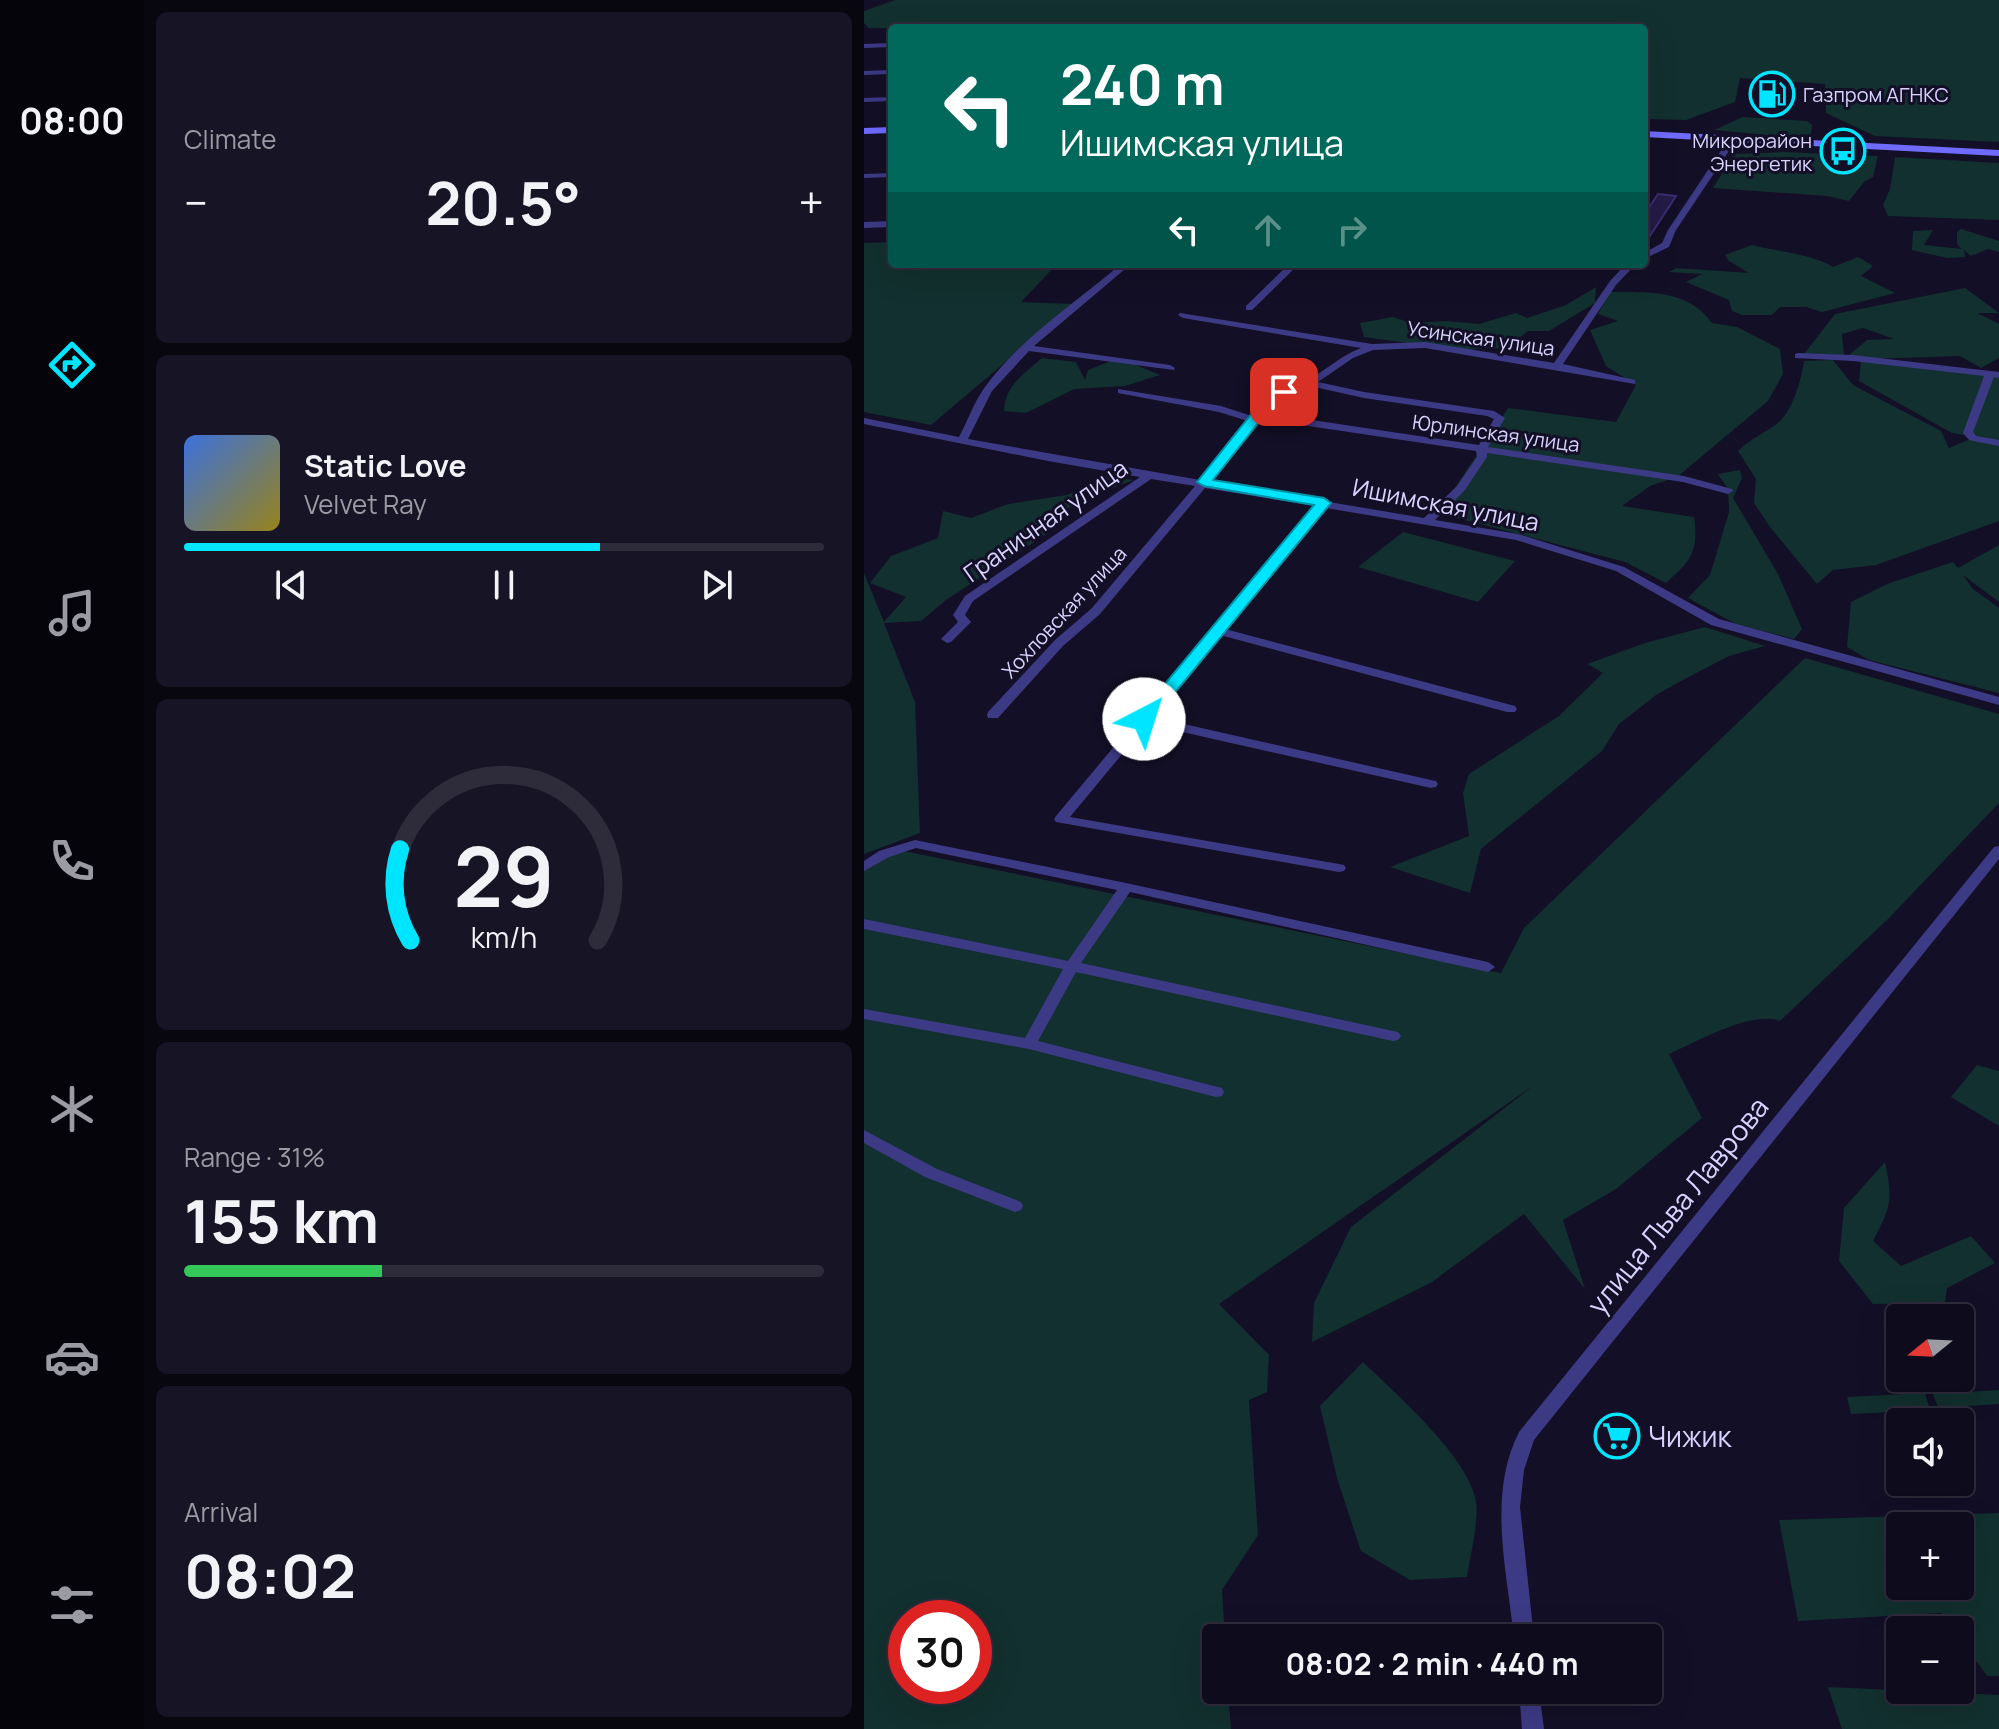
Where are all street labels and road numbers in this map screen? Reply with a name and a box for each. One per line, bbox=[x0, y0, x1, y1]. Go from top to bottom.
street label: Усинская улица bbox=[1405, 314, 1557, 362]
street label: Юрлинская улица bbox=[1411, 408, 1581, 458]
street label: Граничная улица bbox=[956, 451, 1134, 589]
street label: Ишимская улица bbox=[1350, 470, 1542, 538]
street label: Хохловская улица bbox=[996, 540, 1132, 684]
street label: улица Льва Лаврова bbox=[1578, 1089, 1776, 1321]

